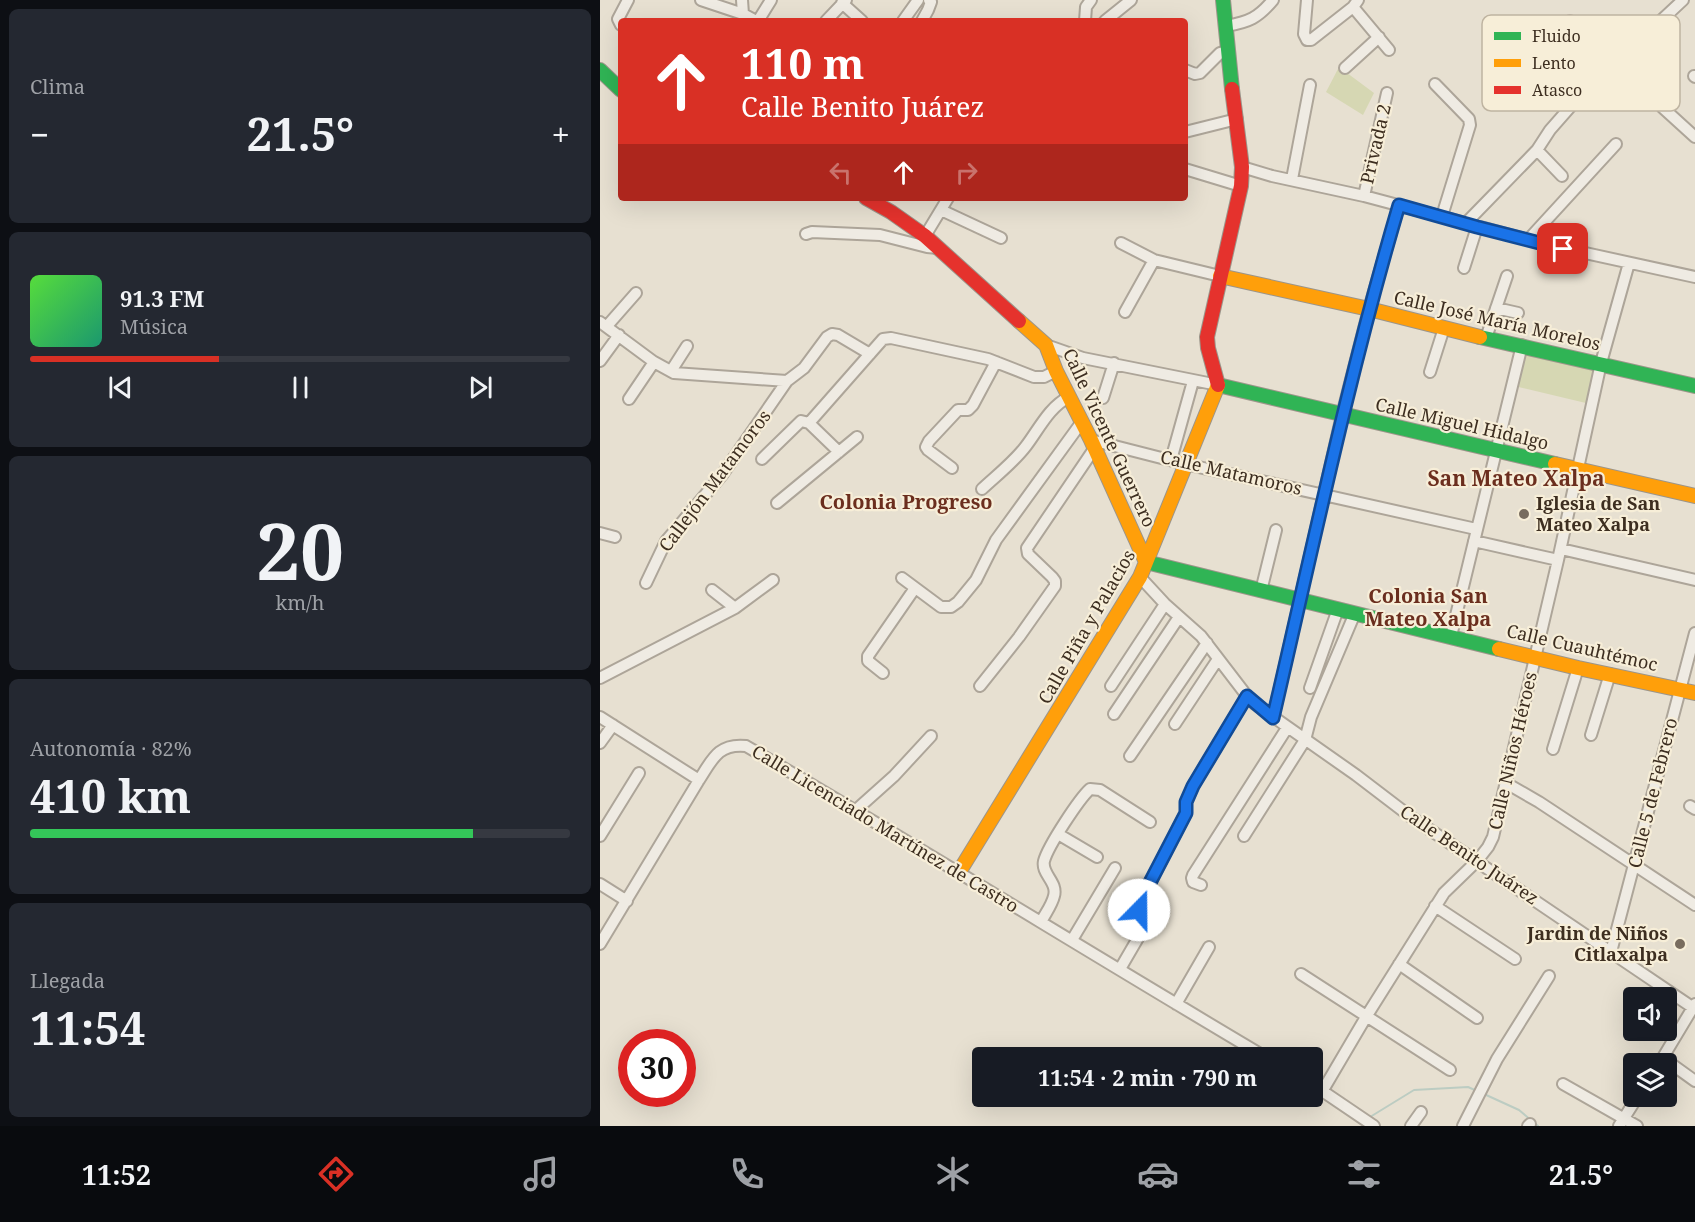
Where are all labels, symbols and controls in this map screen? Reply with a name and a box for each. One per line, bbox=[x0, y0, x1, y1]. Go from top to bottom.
legend bbox=[1482, 15, 1680, 111]
text: Fluido bbox=[1532, 25, 1581, 47]
text: 110 m bbox=[741, 34, 865, 91]
icon: ahead bbox=[642, 42, 720, 120]
text: Lento bbox=[1532, 52, 1576, 74]
text: Clima bbox=[30, 73, 85, 100]
text: Atasco bbox=[1532, 79, 1582, 101]
text: Calle Benito Juárez bbox=[741, 88, 984, 125]
street label: Privada 2 bbox=[1354, 101, 1396, 186]
text: 21.5° bbox=[247, 103, 354, 164]
text: − bbox=[30, 112, 49, 157]
text: + bbox=[552, 112, 570, 157]
icon: left bbox=[824, 156, 857, 189]
icon: ahead bbox=[887, 156, 920, 189]
icon: right bbox=[950, 156, 983, 189]
pin bbox=[1537, 223, 1588, 274]
icon: arrive bbox=[1546, 232, 1579, 265]
text: 91.3 FM bbox=[120, 283, 204, 313]
street label: Calle José María Morelos bbox=[1392, 285, 1603, 355]
text: Música bbox=[120, 313, 188, 340]
street label: Calle Vicente Guerrero bbox=[1058, 344, 1162, 531]
icon: previous bbox=[104, 371, 137, 404]
icon: pause bbox=[284, 371, 317, 404]
icon: next bbox=[464, 371, 497, 404]
street label: Calle Miguel Hidalgo bbox=[1373, 391, 1551, 455]
street label: Callejón Matamoros bbox=[653, 405, 776, 556]
street label: Calle Matamoros bbox=[1158, 444, 1304, 500]
district label: San Mateo Xalpa bbox=[1427, 464, 1605, 492]
district label: Colonia Progreso bbox=[819, 488, 993, 515]
place label: Iglesia de San Mateo Xalpa bbox=[1536, 491, 1660, 536]
text: 20 bbox=[256, 497, 344, 603]
marker: Iglesia de San Mateo Xalpa bbox=[1517, 507, 1531, 521]
street label: Calle Piña y Palacios bbox=[1032, 545, 1140, 708]
district label: Colonia San Mateo Xalpa bbox=[1365, 582, 1491, 632]
text: km/h bbox=[275, 589, 325, 616]
street label: Calle Cuauhtémoc bbox=[1504, 618, 1660, 676]
street label: Calle Niños Héroes bbox=[1482, 669, 1542, 832]
street label: Calle 5 de Febrero bbox=[1622, 715, 1682, 871]
text: Autonomía · 82% bbox=[30, 735, 192, 762]
street label: Calle Licenciado Martínez de Castro bbox=[748, 739, 1023, 918]
text: 410 km bbox=[30, 765, 191, 826]
street label: Calle Benito Juárez bbox=[1396, 799, 1543, 909]
position arrow bbox=[1107, 878, 1171, 942]
place label: Jardin de Niños Citlaxalpa bbox=[1526, 921, 1668, 966]
marker: Jardin de Niños Citlaxalpa bbox=[1673, 937, 1687, 951]
text: Llegada bbox=[30, 967, 105, 994]
map controls bbox=[1623, 987, 1677, 1107]
button: sound bbox=[1623, 987, 1677, 1041]
text: 11:54 bbox=[30, 997, 145, 1058]
speed limit sign: 30 bbox=[618, 1029, 696, 1107]
button: layers bbox=[1623, 1053, 1677, 1107]
text: 11:54 · 2 min · 790 m bbox=[1038, 1062, 1257, 1092]
icon: directions bbox=[315, 1153, 357, 1195]
icon: music bbox=[520, 1153, 562, 1195]
icon: phone bbox=[726, 1153, 768, 1195]
icon: climate bbox=[932, 1153, 974, 1195]
icon: car bbox=[1137, 1153, 1179, 1195]
icon: filters bbox=[1343, 1153, 1385, 1195]
text: 11:52 bbox=[82, 1156, 151, 1193]
text: 21.5° bbox=[1549, 1156, 1613, 1193]

